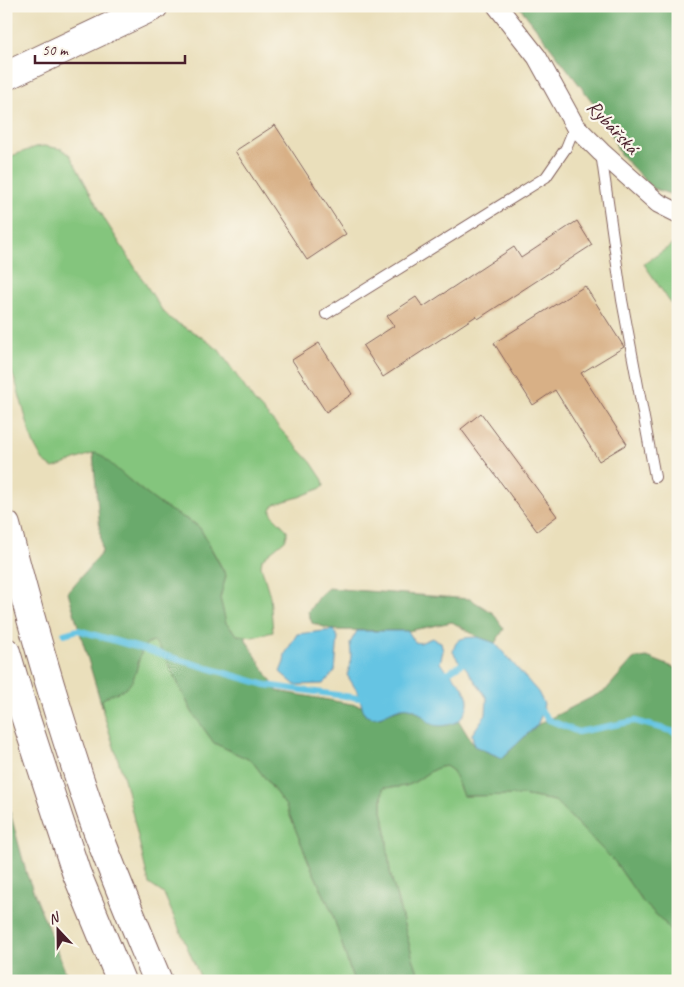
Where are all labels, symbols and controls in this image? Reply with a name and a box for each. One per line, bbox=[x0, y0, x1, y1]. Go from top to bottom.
scale bar bbox=[35, 32, 185, 64]
text: 50 m bbox=[42, 41, 69, 60]
street label: Rybářská bbox=[582, 95, 646, 161]
north arrow bbox=[32, 904, 82, 954]
text: N bbox=[46, 908, 63, 928]

